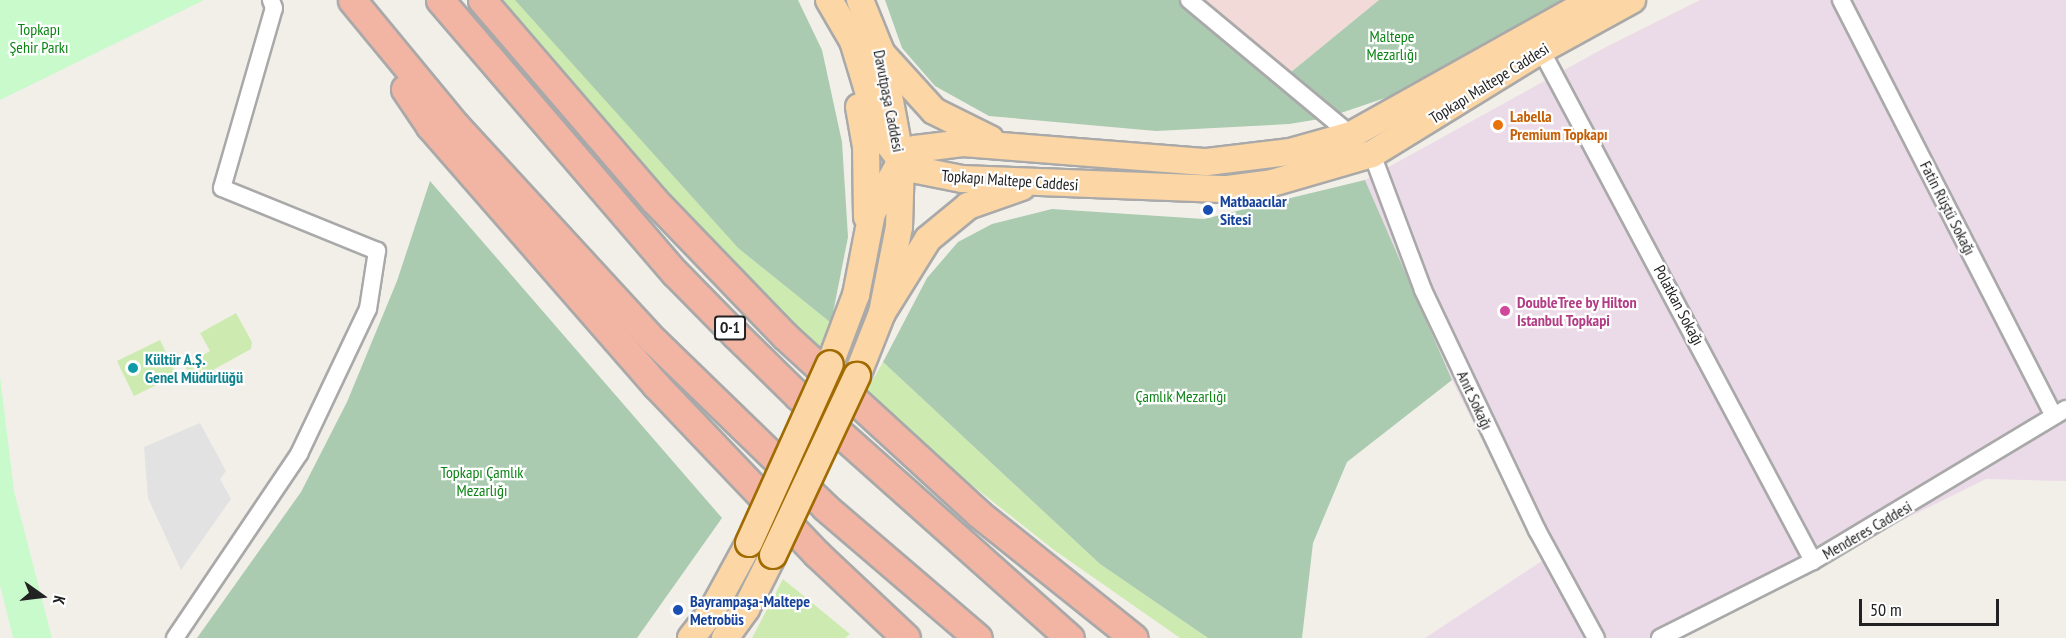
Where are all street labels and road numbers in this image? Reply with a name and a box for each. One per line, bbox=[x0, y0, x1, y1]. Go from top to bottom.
street label: Topkapı Maltepe Caddesi bbox=[1426, 39, 1552, 127]
street label: Davutpaşa Caddesi bbox=[870, 48, 908, 154]
street label: Fatin Rüştü Sokağı bbox=[1916, 158, 1980, 258]
street label: Topkapı Maltepe Caddesi bbox=[941, 166, 1079, 194]
street label: Polatkan Sokağı bbox=[1650, 262, 1708, 348]
road number: O-1 bbox=[714, 316, 746, 340]
street label: Anıt Sokağı bbox=[1453, 368, 1497, 432]
street label: Menderes Caddesi bbox=[1819, 497, 1915, 563]

